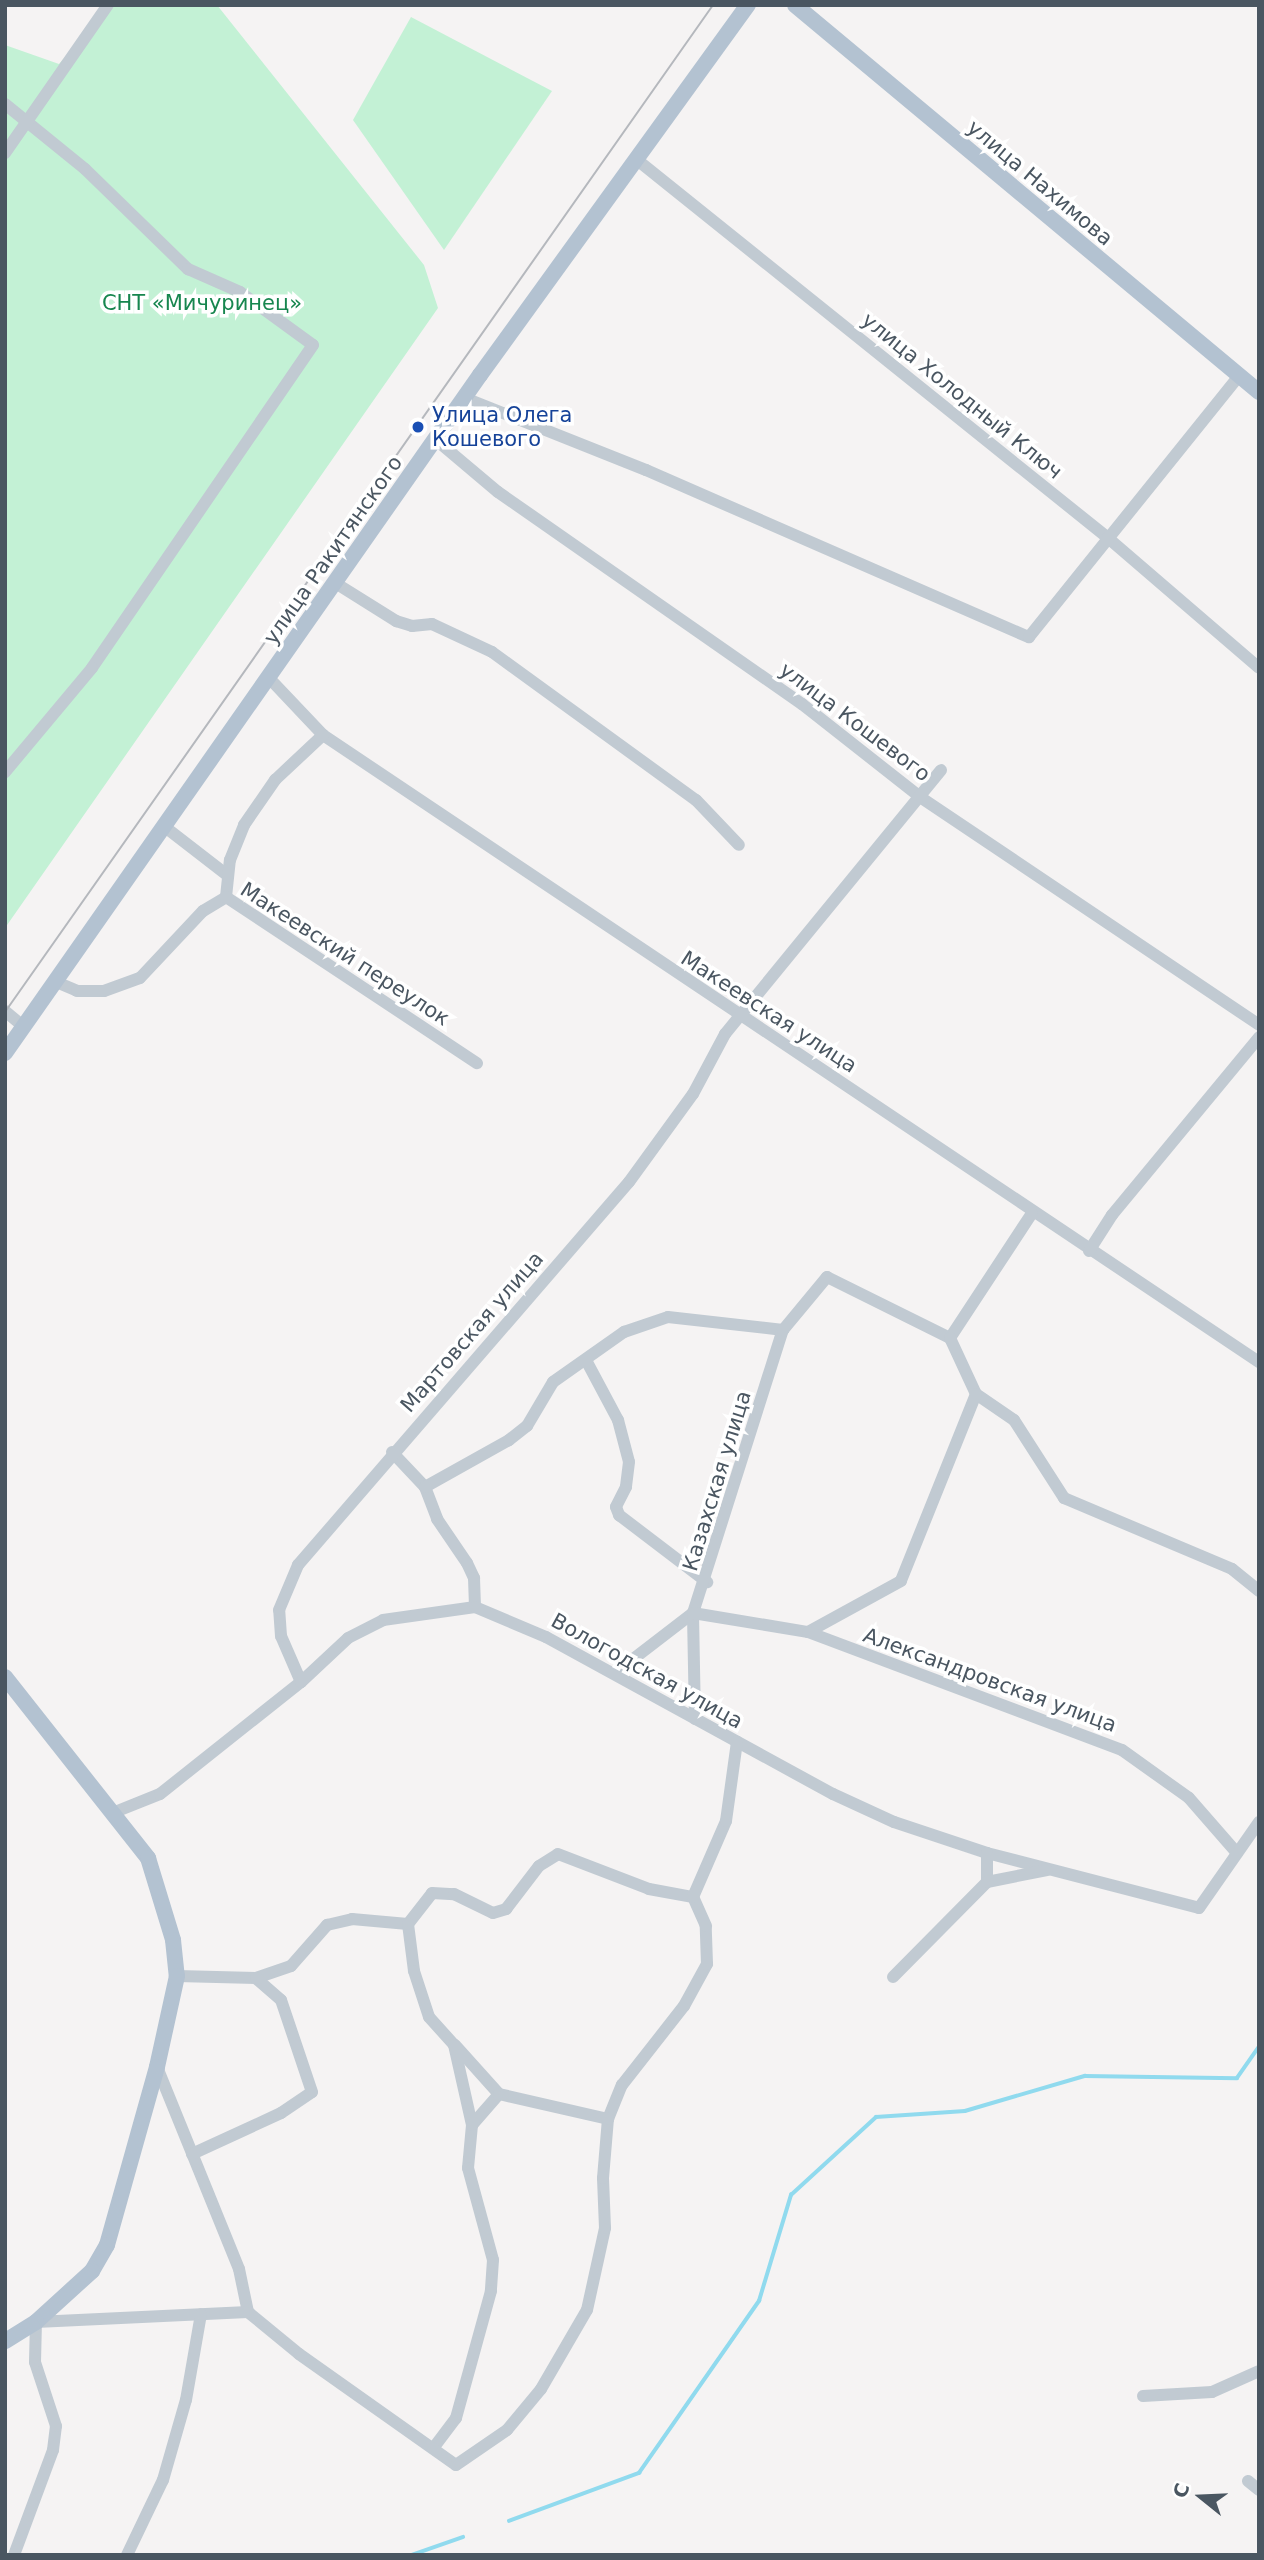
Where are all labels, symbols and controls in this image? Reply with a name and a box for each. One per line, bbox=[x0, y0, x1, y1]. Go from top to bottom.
street label: улица Нахимова bbox=[962, 115, 1118, 251]
park label: СНТ «Мичуринец» bbox=[102, 290, 302, 316]
street label: улица Холодный Ключ bbox=[857, 307, 1067, 485]
place label: Улица Олега Кошевого bbox=[432, 402, 572, 452]
marker: Улица Олега Кошевого bbox=[410, 419, 426, 435]
street label: улица Ракитянского bbox=[258, 451, 408, 649]
street label: улица Кошевого bbox=[775, 657, 935, 787]
street label: Макеевский переулок bbox=[236, 877, 454, 1031]
street label: Макеевская улица bbox=[676, 946, 862, 1078]
street label: Мартовская улица bbox=[395, 1246, 549, 1418]
street label: Казахская улица bbox=[678, 1388, 756, 1574]
street label: Вологодская улица bbox=[547, 1608, 747, 1734]
street label: Александровская улица bbox=[860, 1622, 1120, 1738]
north arrow bbox=[1166, 2462, 1236, 2532]
text: С bbox=[1168, 2480, 1194, 2501]

